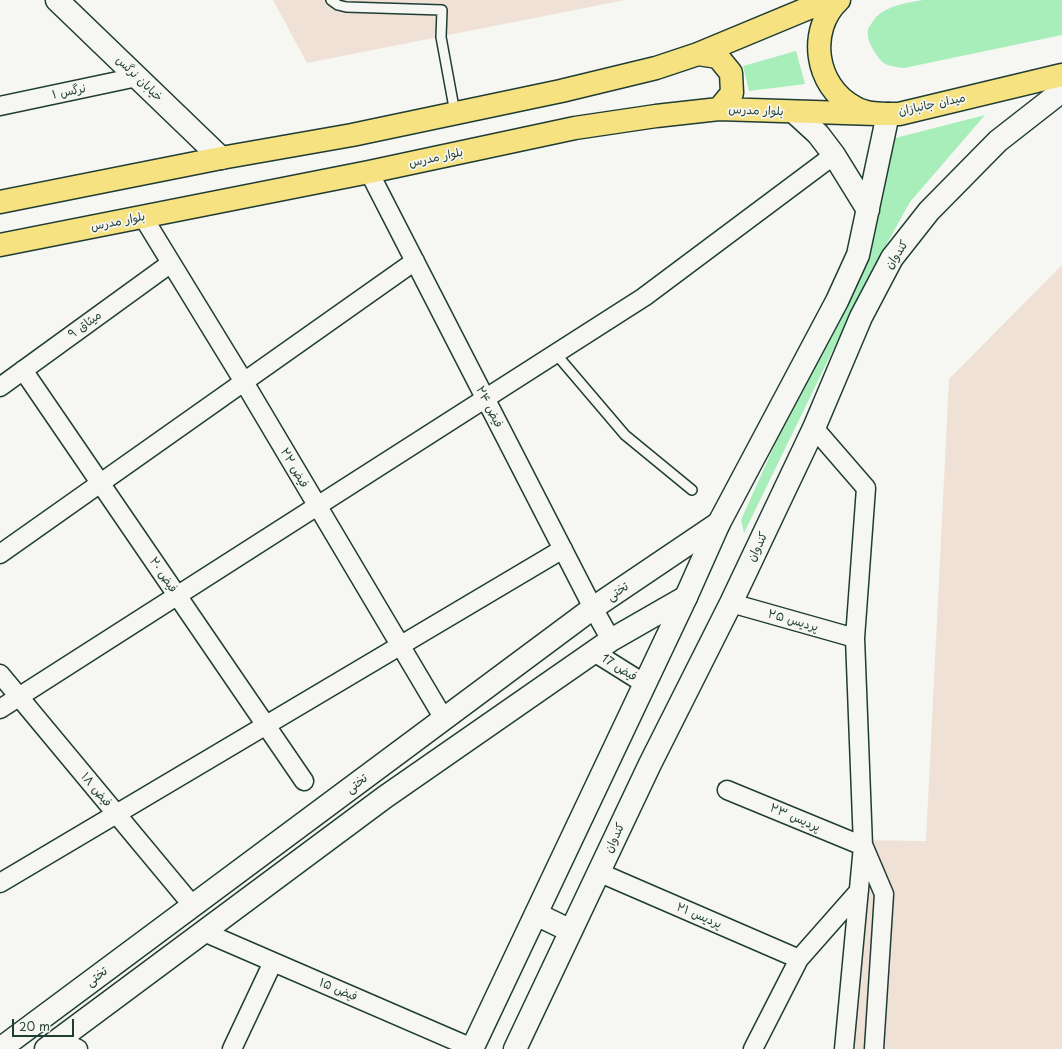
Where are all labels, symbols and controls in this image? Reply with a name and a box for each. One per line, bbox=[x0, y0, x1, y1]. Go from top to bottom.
street label: خیابان نرگس bbox=[113, 53, 165, 105]
street label: نرگس ۱ bbox=[51, 81, 87, 103]
street label: میدان جانبازان bbox=[897, 91, 967, 119]
street label: بلوار مدرس bbox=[728, 103, 784, 119]
street label: بلوار مدرس bbox=[407, 145, 465, 171]
street label: بلوار مدرس bbox=[89, 210, 147, 234]
street label: کندوان bbox=[882, 238, 912, 272]
street label: میثاق ۹ bbox=[66, 308, 104, 342]
street label: فیض ۲۴ bbox=[472, 384, 506, 430]
street label: فیض ۲۲ bbox=[277, 445, 311, 491]
street label: کندوان bbox=[745, 530, 771, 564]
street label: فیض ۲۰ bbox=[146, 555, 180, 595]
street label: تختی bbox=[604, 580, 632, 604]
street label: پردیس ۲۵ bbox=[766, 607, 820, 635]
street label: فیض 17 bbox=[598, 651, 640, 685]
street label: فیض ۱۸ bbox=[77, 770, 115, 810]
street label: تختی bbox=[343, 771, 371, 797]
street label: پردیس ۲۳ bbox=[768, 801, 822, 835]
street label: کندوان bbox=[602, 821, 628, 855]
street label: پردیس ۲۱ bbox=[674, 900, 724, 932]
street label: تختی bbox=[83, 964, 111, 990]
street label: فیض ۱۵ bbox=[317, 975, 359, 1005]
scale bar bbox=[14, 1011, 76, 1037]
text: 20 m bbox=[19, 1017, 50, 1035]

